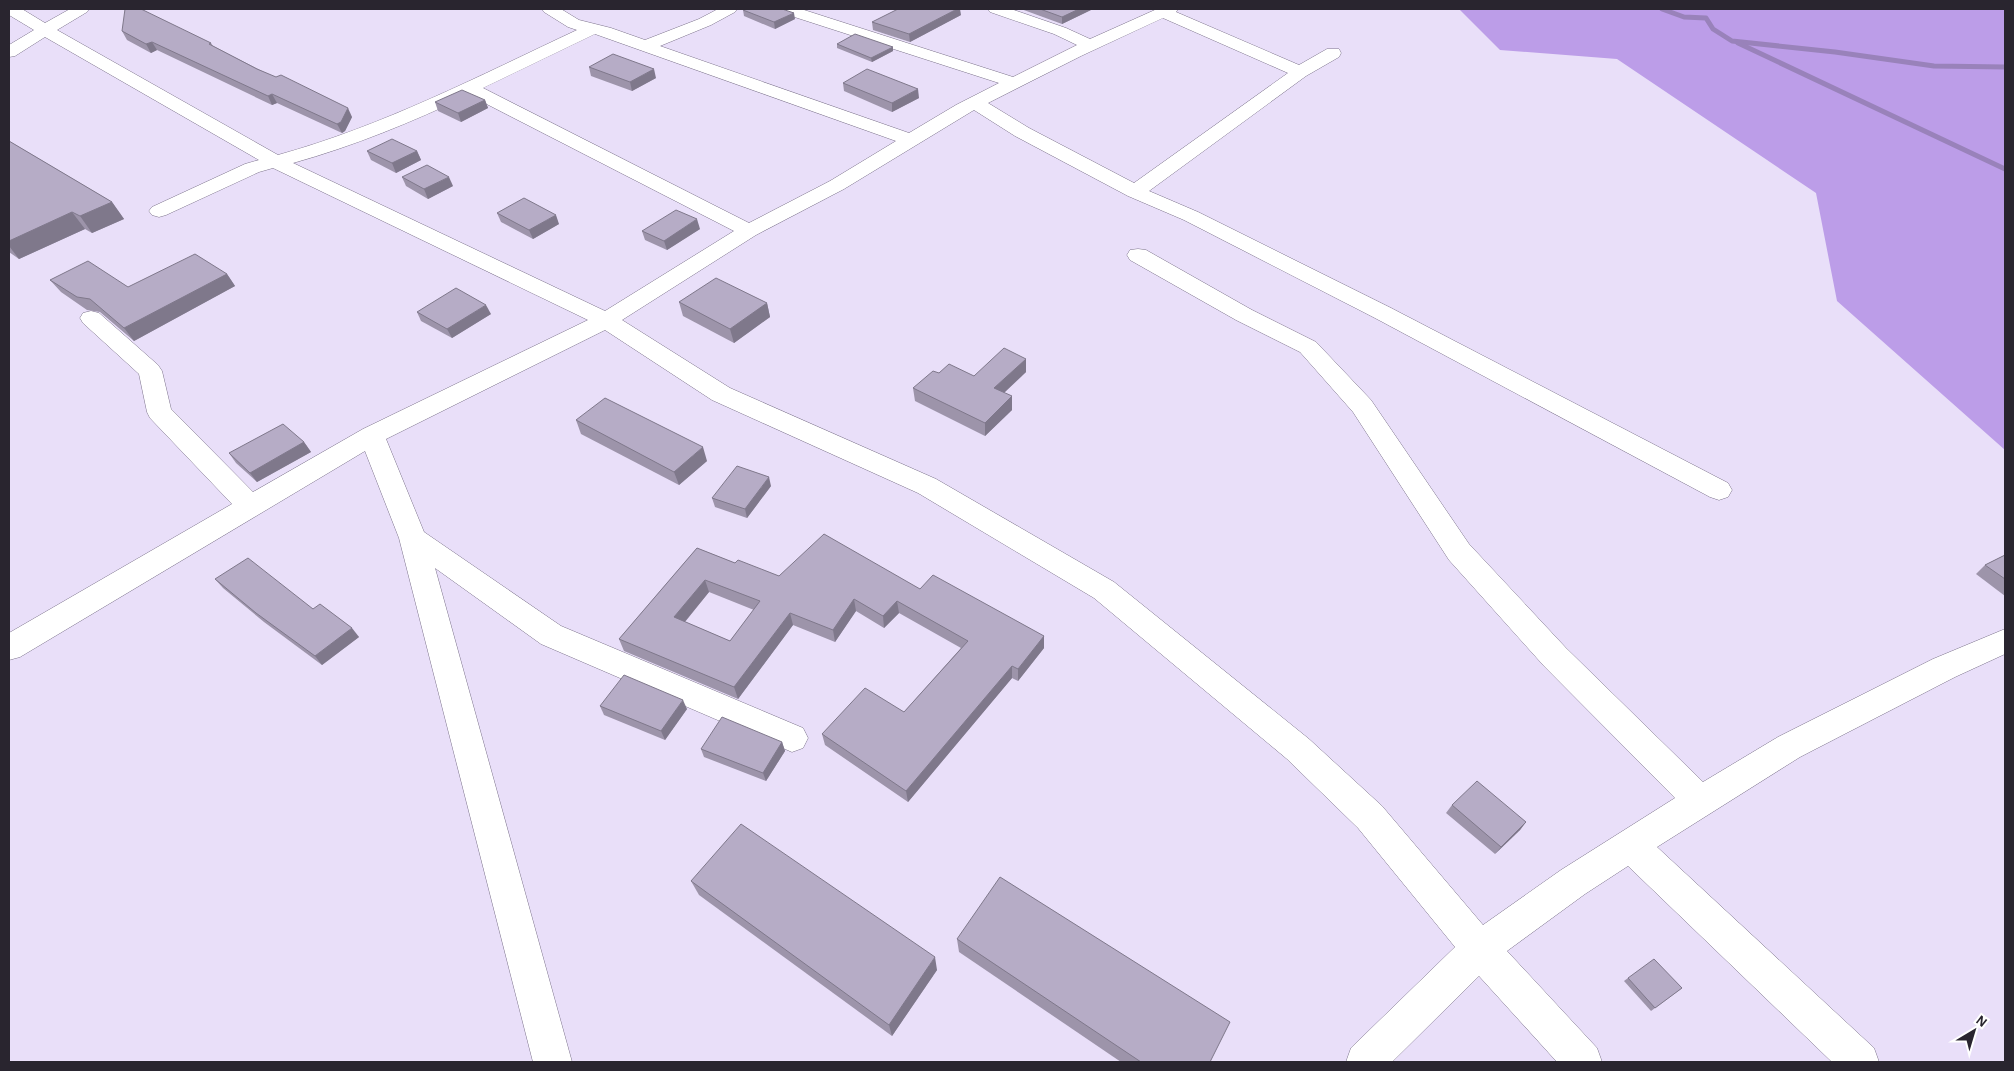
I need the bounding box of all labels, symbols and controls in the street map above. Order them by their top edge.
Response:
north arrow [1949,1006,1999,1056]
text: N [1973,1013,1990,1030]

